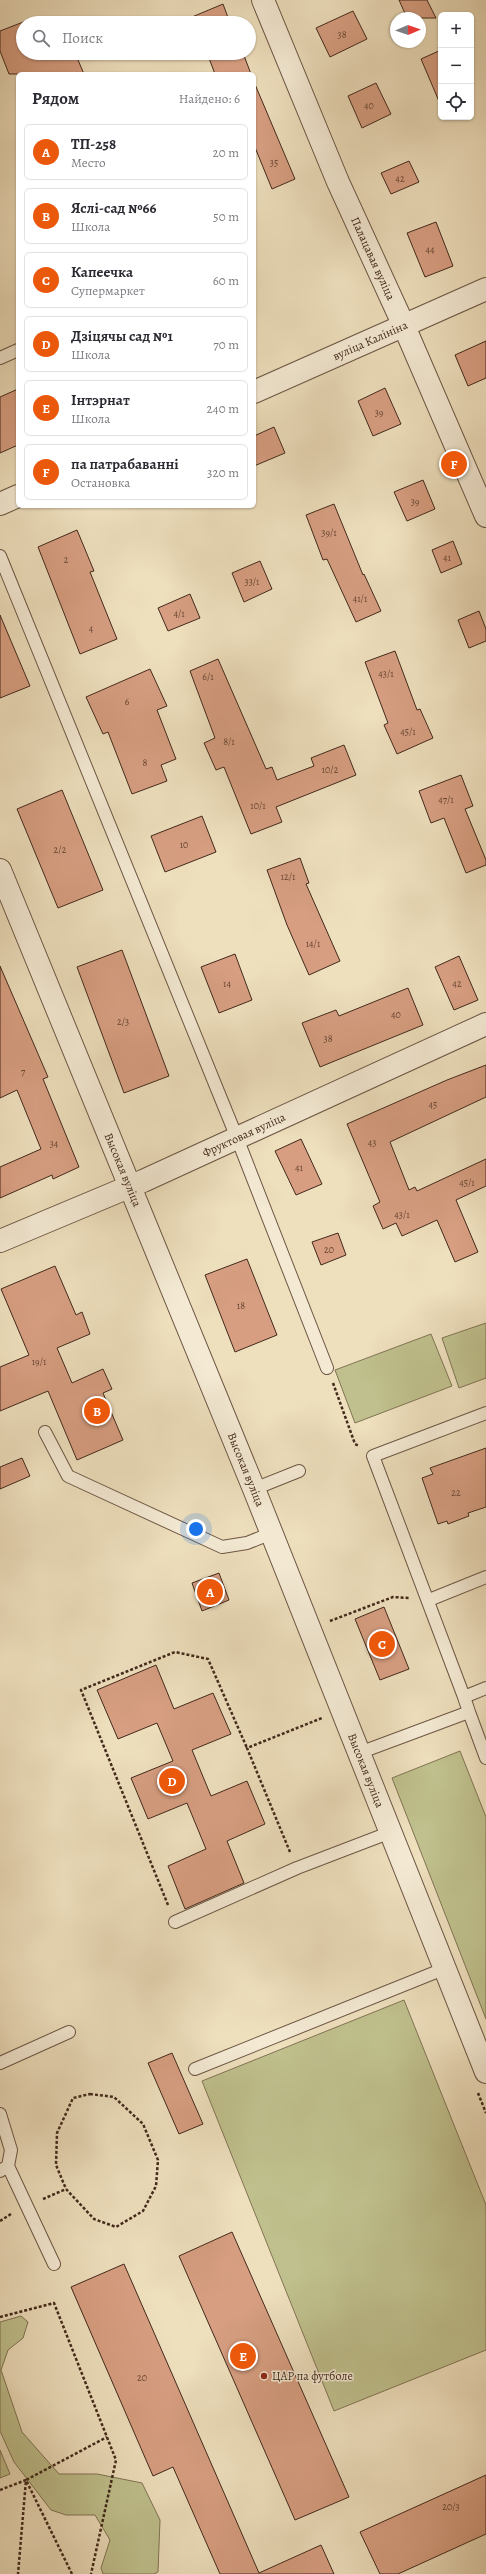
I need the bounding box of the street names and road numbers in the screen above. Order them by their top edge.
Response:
street label: Палацавая вуліца [347,214,399,303]
street label: вуліца Калініна [330,317,411,364]
street label: Фруктовая вуліца [200,1109,288,1161]
street label: Высокая вуліца [101,1130,145,1210]
street label: Высокая вуліца [224,1430,268,1509]
street label: Высокая вуліца [344,1731,388,1810]

